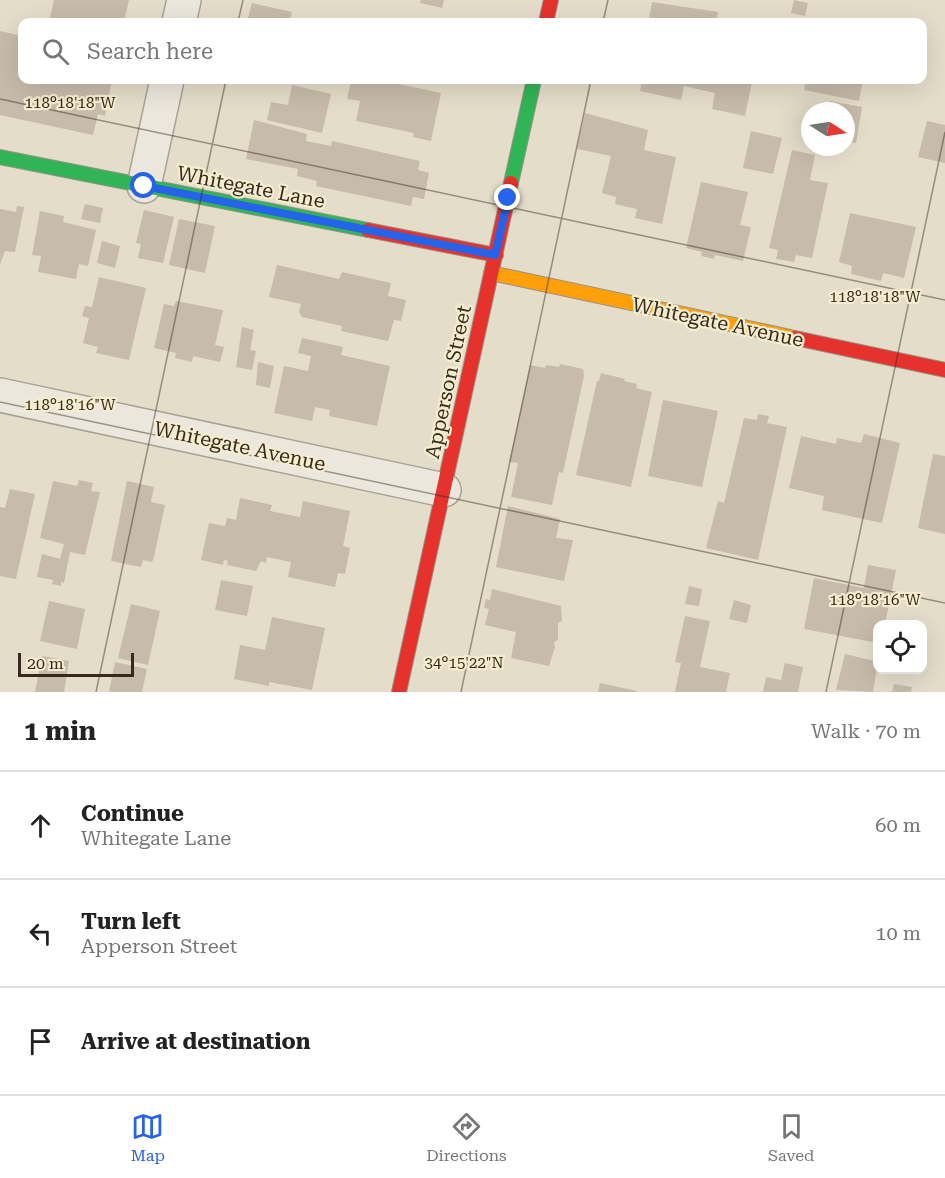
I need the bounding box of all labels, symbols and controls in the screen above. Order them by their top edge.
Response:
search box [18,18,927,84]
icon: search [39,35,72,68]
text: Search here [87,39,213,64]
text: 118°18'18"W [25,94,116,112]
north arrow [801,102,855,156]
street label: Whitegate Lane [175,161,327,213]
route start [130,172,156,198]
route end [494,184,520,210]
text: 118°18'18"W [830,288,921,306]
street label: Whitegate Avenue [630,292,806,352]
street label: Apperson Street [420,303,476,461]
text: 118°18'16"W [25,396,116,414]
street label: Whitegate Avenue [152,416,328,476]
text: 118°18'16"W [830,591,921,609]
map controls [873,620,927,674]
button: locate [873,620,927,674]
scale bar [18,650,134,678]
text: 20 m [27,654,64,673]
text: 34°15'22"N [424,654,504,672]
text: 1 min [24,716,96,746]
text: Walk · 70 m [811,719,921,743]
text: Continue [81,801,184,826]
icon: ahead [24,809,57,842]
text: 60 m [875,813,921,837]
text: Whitegate Lane [81,826,231,850]
text: Turn left [81,909,181,934]
icon: left [24,917,57,950]
text: 10 m [875,921,921,945]
text: Apperson Street [81,934,237,958]
icon: arrive [24,1025,57,1058]
text: Arrive at destination [81,1029,310,1054]
tab: Map [131,1110,165,1165]
tab: Directions [426,1110,507,1165]
tab: Saved [768,1110,814,1165]

